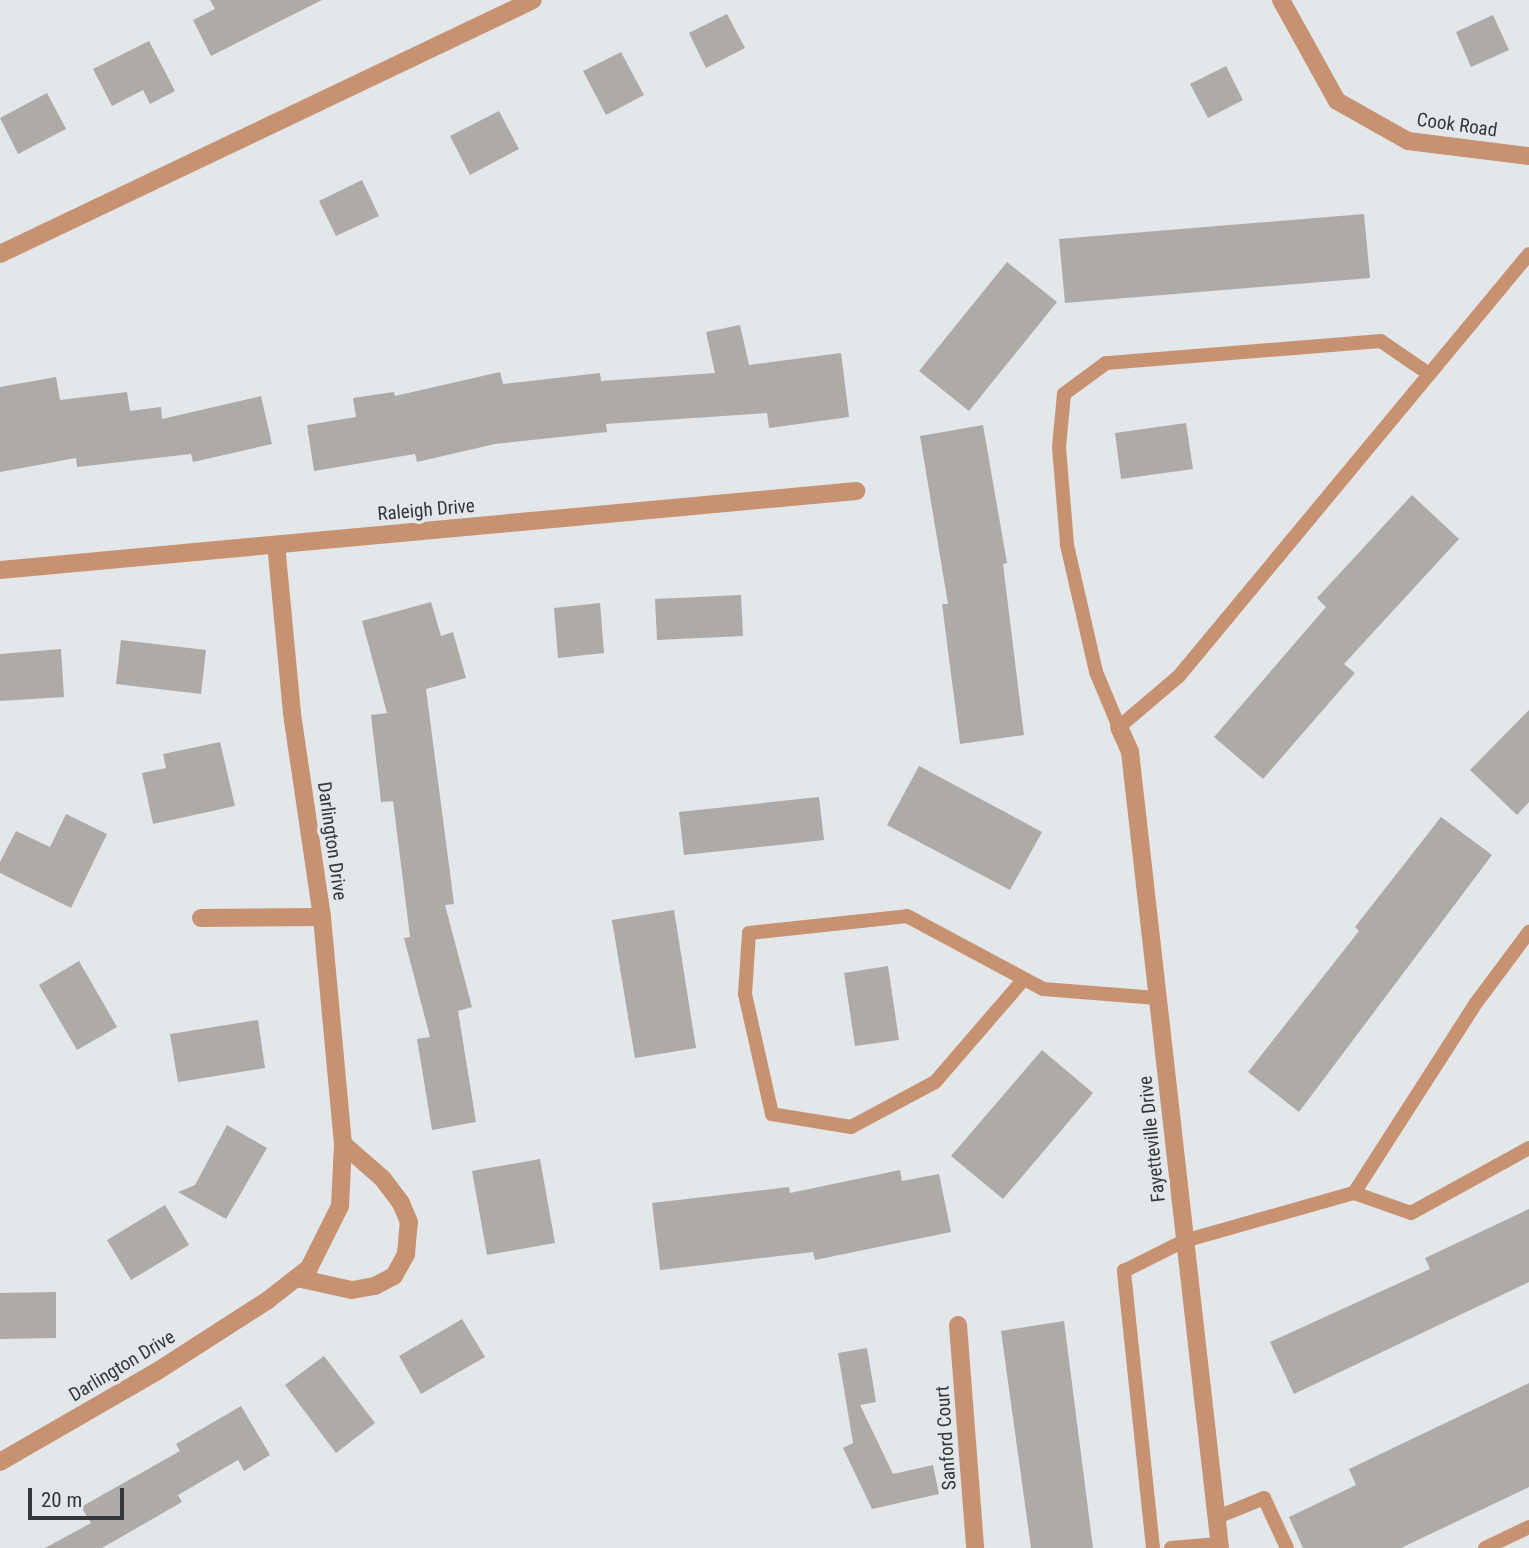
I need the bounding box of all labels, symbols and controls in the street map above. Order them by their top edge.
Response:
street label: Cook Road [1415,108,1499,142]
street label: Raleigh Drive [376,494,476,526]
street label: Darlington Drive [312,780,352,902]
street label: Fayetteville Drive [1134,1075,1170,1203]
street label: Darlington Drive [65,1325,179,1407]
street label: Sanford Court [931,1385,961,1491]
scale bar [32,1474,128,1518]
text: 20 m [41,1488,82,1512]

